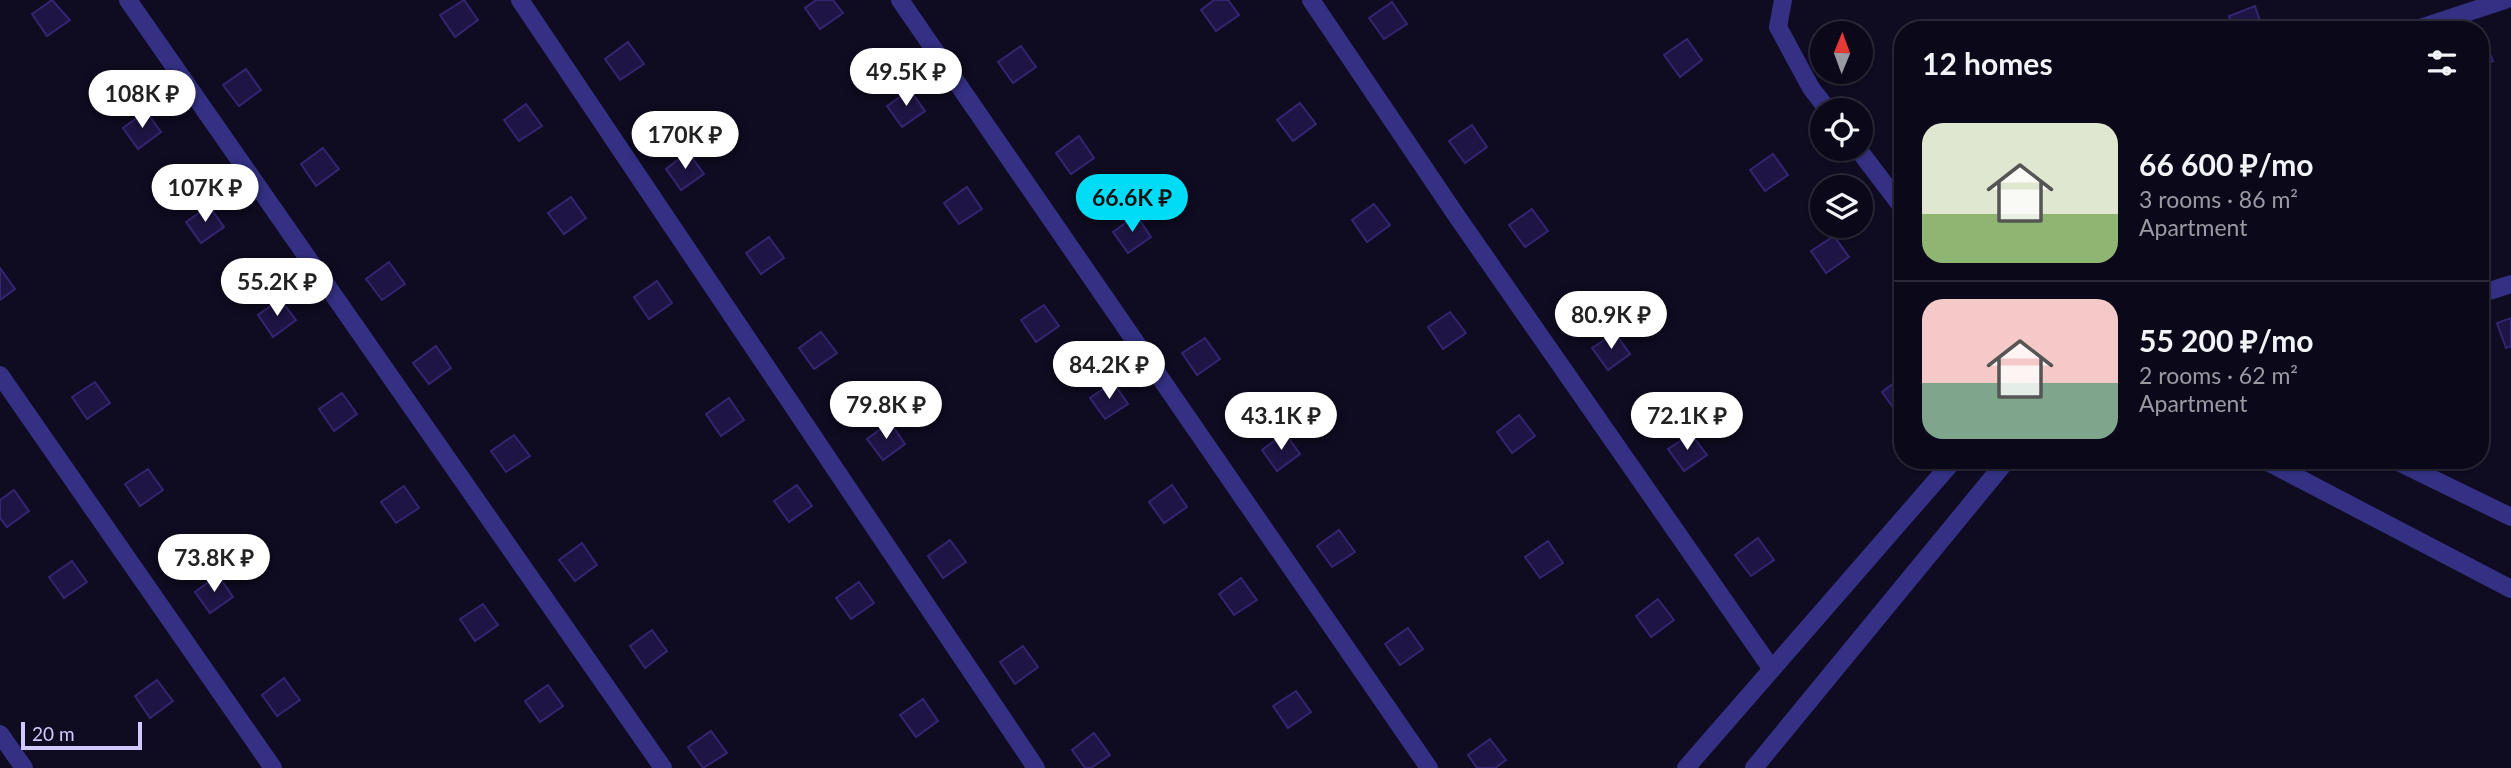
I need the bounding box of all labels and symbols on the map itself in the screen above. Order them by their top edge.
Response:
north arrow [1810,21,1872,84]
pin: 49.5K ₽ [841,48,971,108]
pin: 108K ₽ [85,71,199,130]
pin: 170K ₽ [628,111,742,171]
pin: 107K ₽ [148,164,262,224]
pin: 66.6K ₽ [1067,174,1197,234]
pin: 55.2K ₽ [212,258,342,318]
pin: 80.9K ₽ [1546,292,1676,351]
pin: 84.2K ₽ [1044,342,1174,401]
pin: 79.8K ₽ [821,382,951,441]
pin: 43.1K ₽ [1216,392,1346,452]
pin: 72.1K ₽ [1622,392,1752,452]
pin: 73.8K ₽ [149,534,279,594]
scale bar [21,719,142,751]

